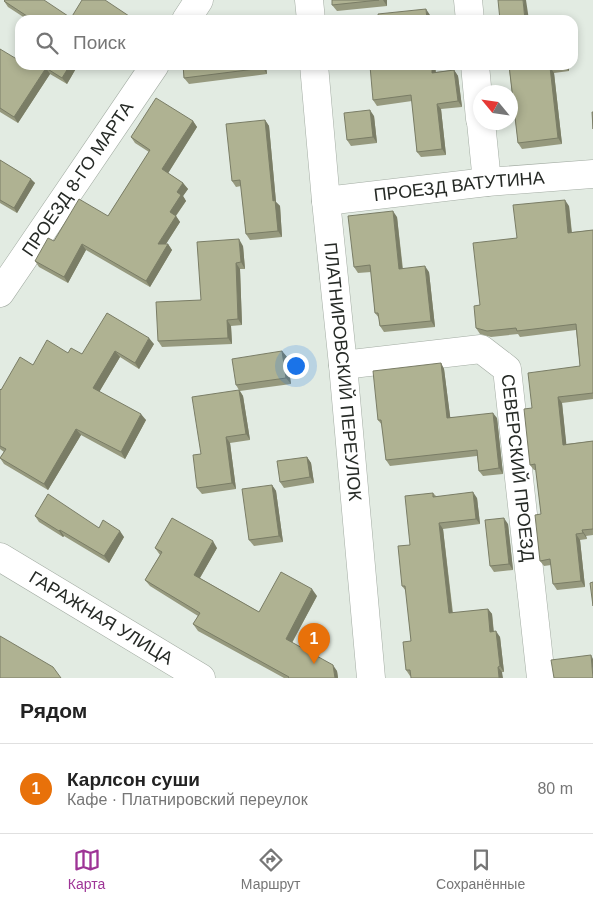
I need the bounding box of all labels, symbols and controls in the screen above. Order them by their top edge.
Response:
search box [15,15,578,70]
icon: search [33,29,61,57]
text: Поиск [73,32,126,53]
north arrow [473,85,518,130]
street label: ПРОЕЗД 8-ГО МАРТА [18,98,137,260]
street label: ПРОЕЗД ВАТУТИНА [373,168,545,205]
street label: ПЛАТНИРОВСКИЙ ПЕРЕУЛОК [320,241,365,502]
your location [283,353,309,379]
street label: СЕВЕРСКИЙ ПРОЕЗД [498,373,538,562]
street label: ГАРАЖНАЯ УЛИЦА [26,567,176,669]
pin: 1 [298,623,330,664]
text: Рядом [20,699,87,722]
text: Карлсон суши [67,769,200,790]
text: 1 [32,780,40,797]
text: 80 m [537,780,573,797]
text: Кафе · Платнировский переулок [67,791,308,808]
tab: Карта [68,846,105,892]
tab: Маршрут [241,846,300,892]
tab: Сохранённые [436,846,525,892]

